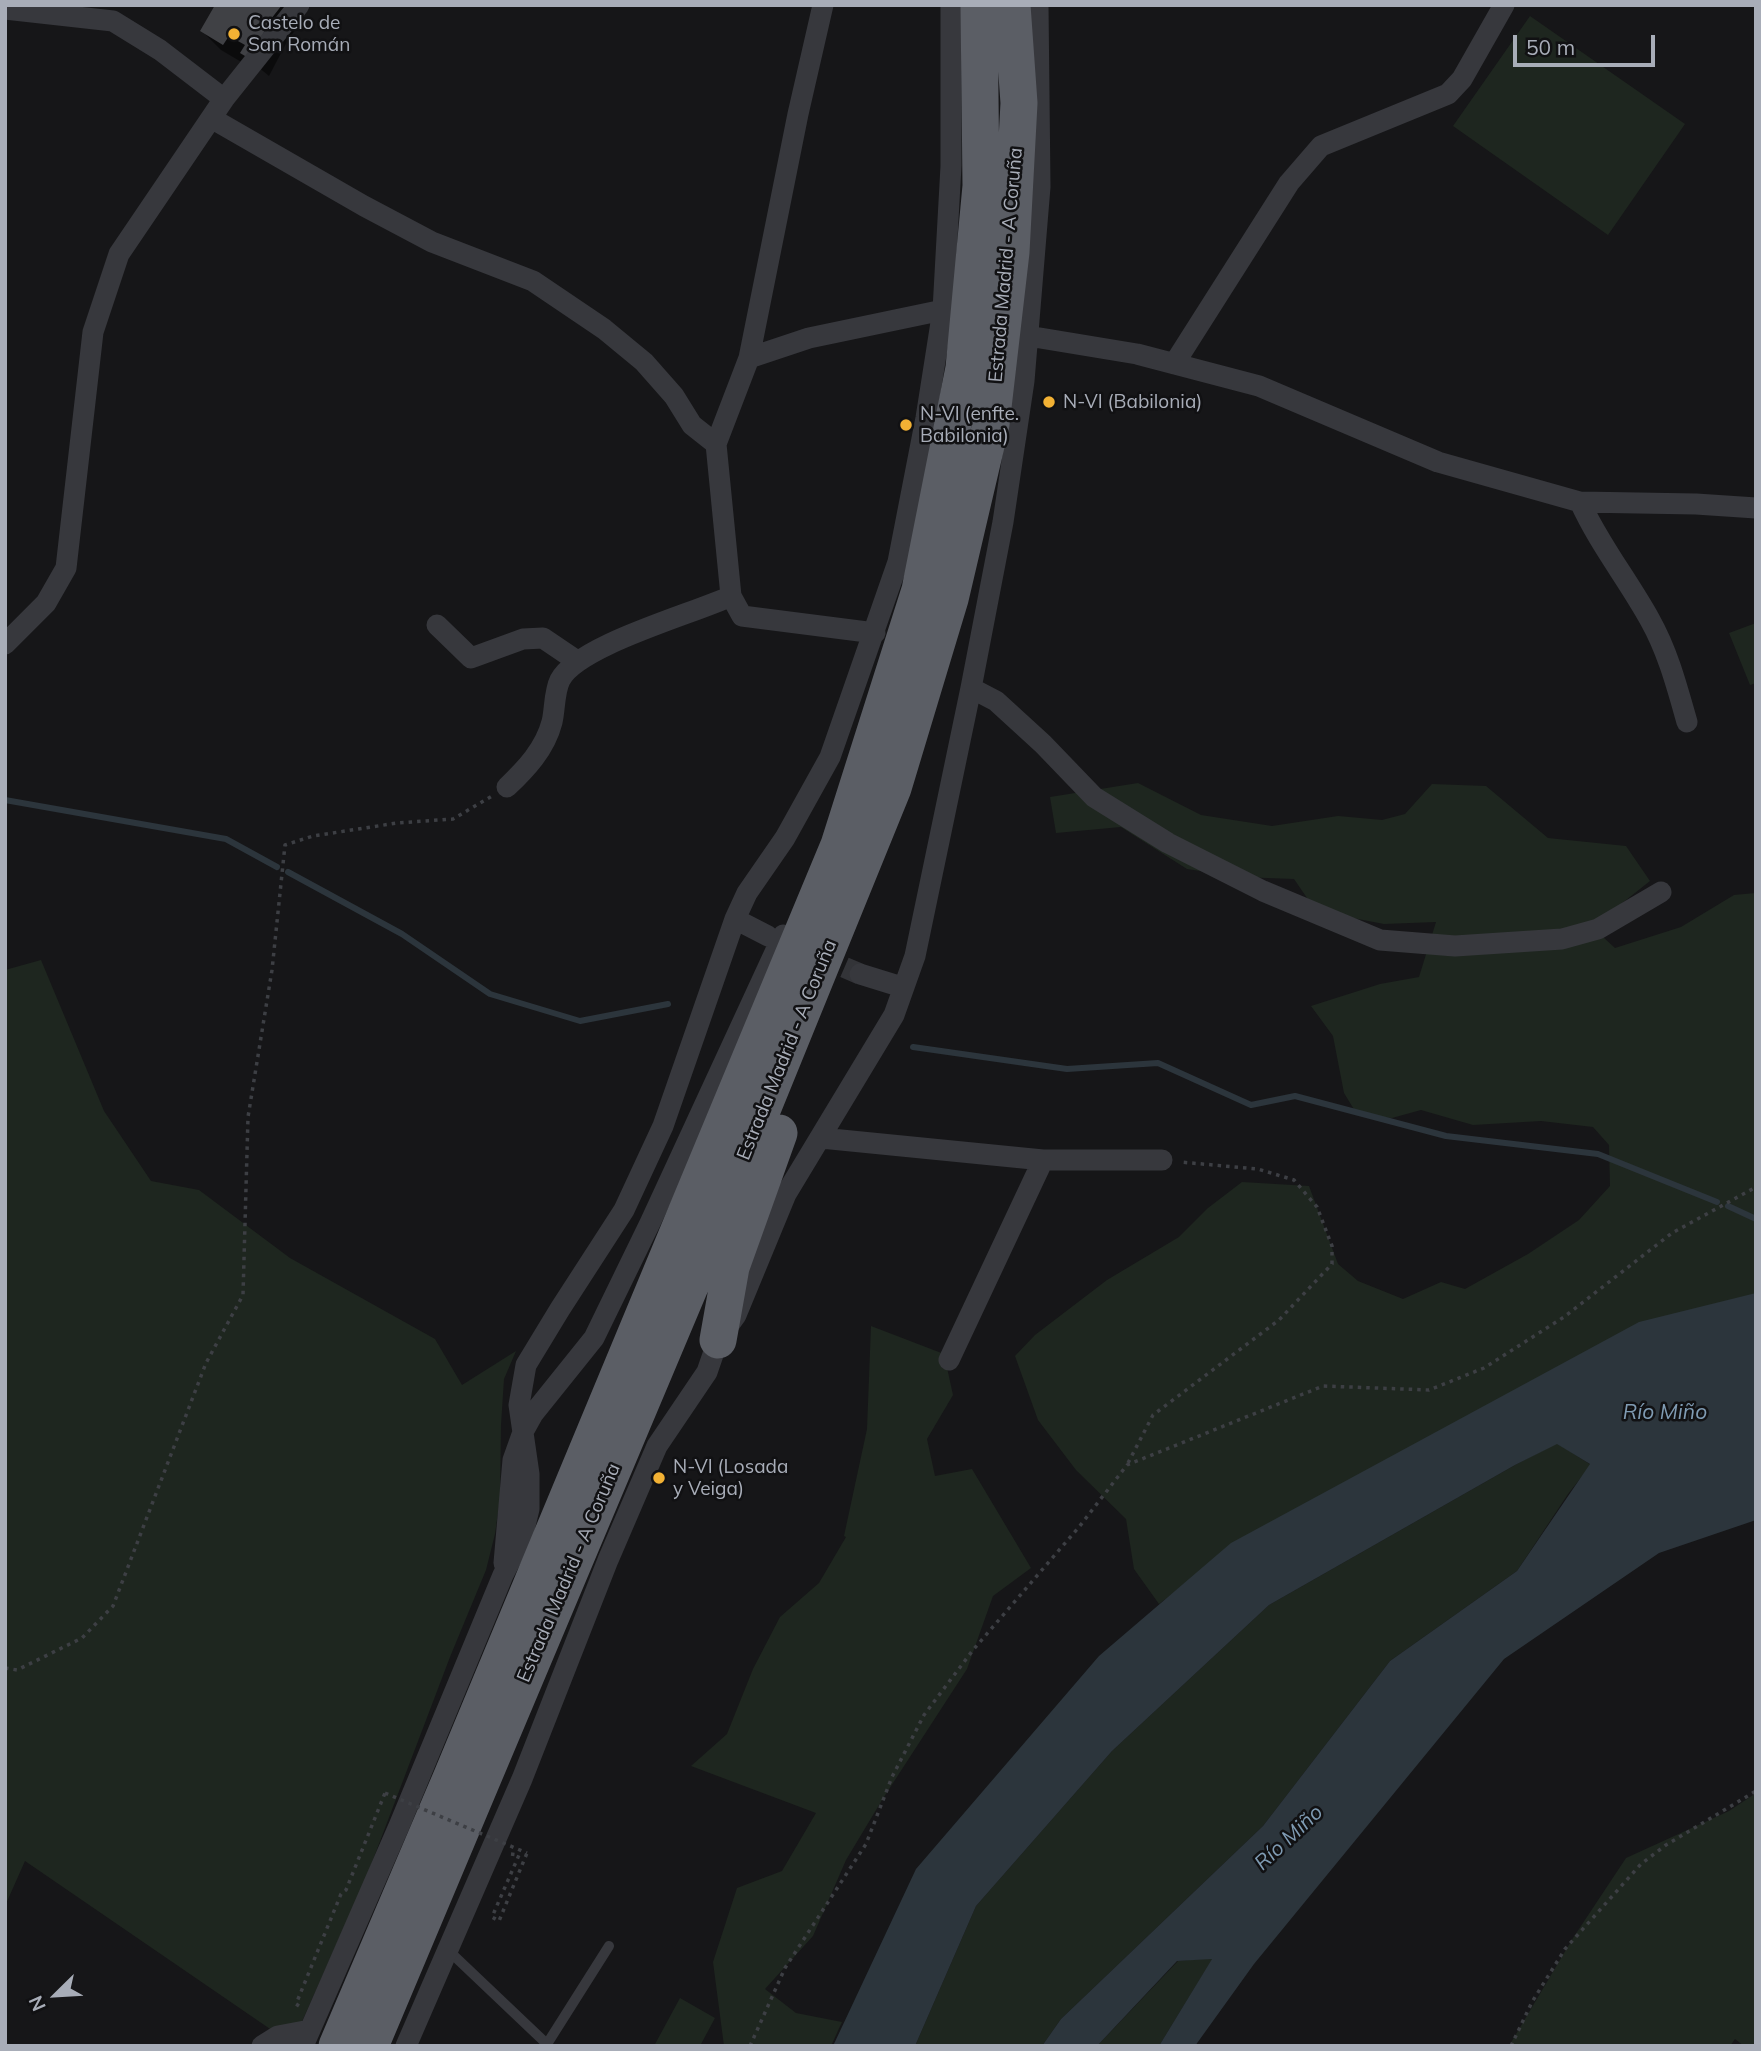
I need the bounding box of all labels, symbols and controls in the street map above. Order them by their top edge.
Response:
place label: Castelo de San Román [248,12,350,56]
scale bar [1516,21,1658,65]
marker: Castelo de San Román [226,26,242,42]
text: 50 m [1526,34,1575,60]
street label: Estrada Madrid - A Coruña [984,147,1028,383]
place label: N-VI (Babilonia) [1063,391,1202,413]
marker: N-VI (Babilonia) [1041,394,1057,410]
place label: N-VI (enfte. Babilonia) [920,403,1019,447]
marker: N-VI (enfte. Babilonia) [898,417,914,433]
street label: Estrada Madrid - A Coruña [732,937,842,1163]
water label: Río Miño [1623,1400,1707,1426]
place label: N-VI (Losada y Veiga) [673,1456,788,1500]
street label: Estrada Madrid - A Coruña [513,1460,625,1686]
marker: N-VI (Losada y Veiga) [651,1470,667,1486]
water label: Río Miño [1250,1800,1328,1876]
north arrow [21,1960,91,2030]
text: N [23,1992,51,2015]

